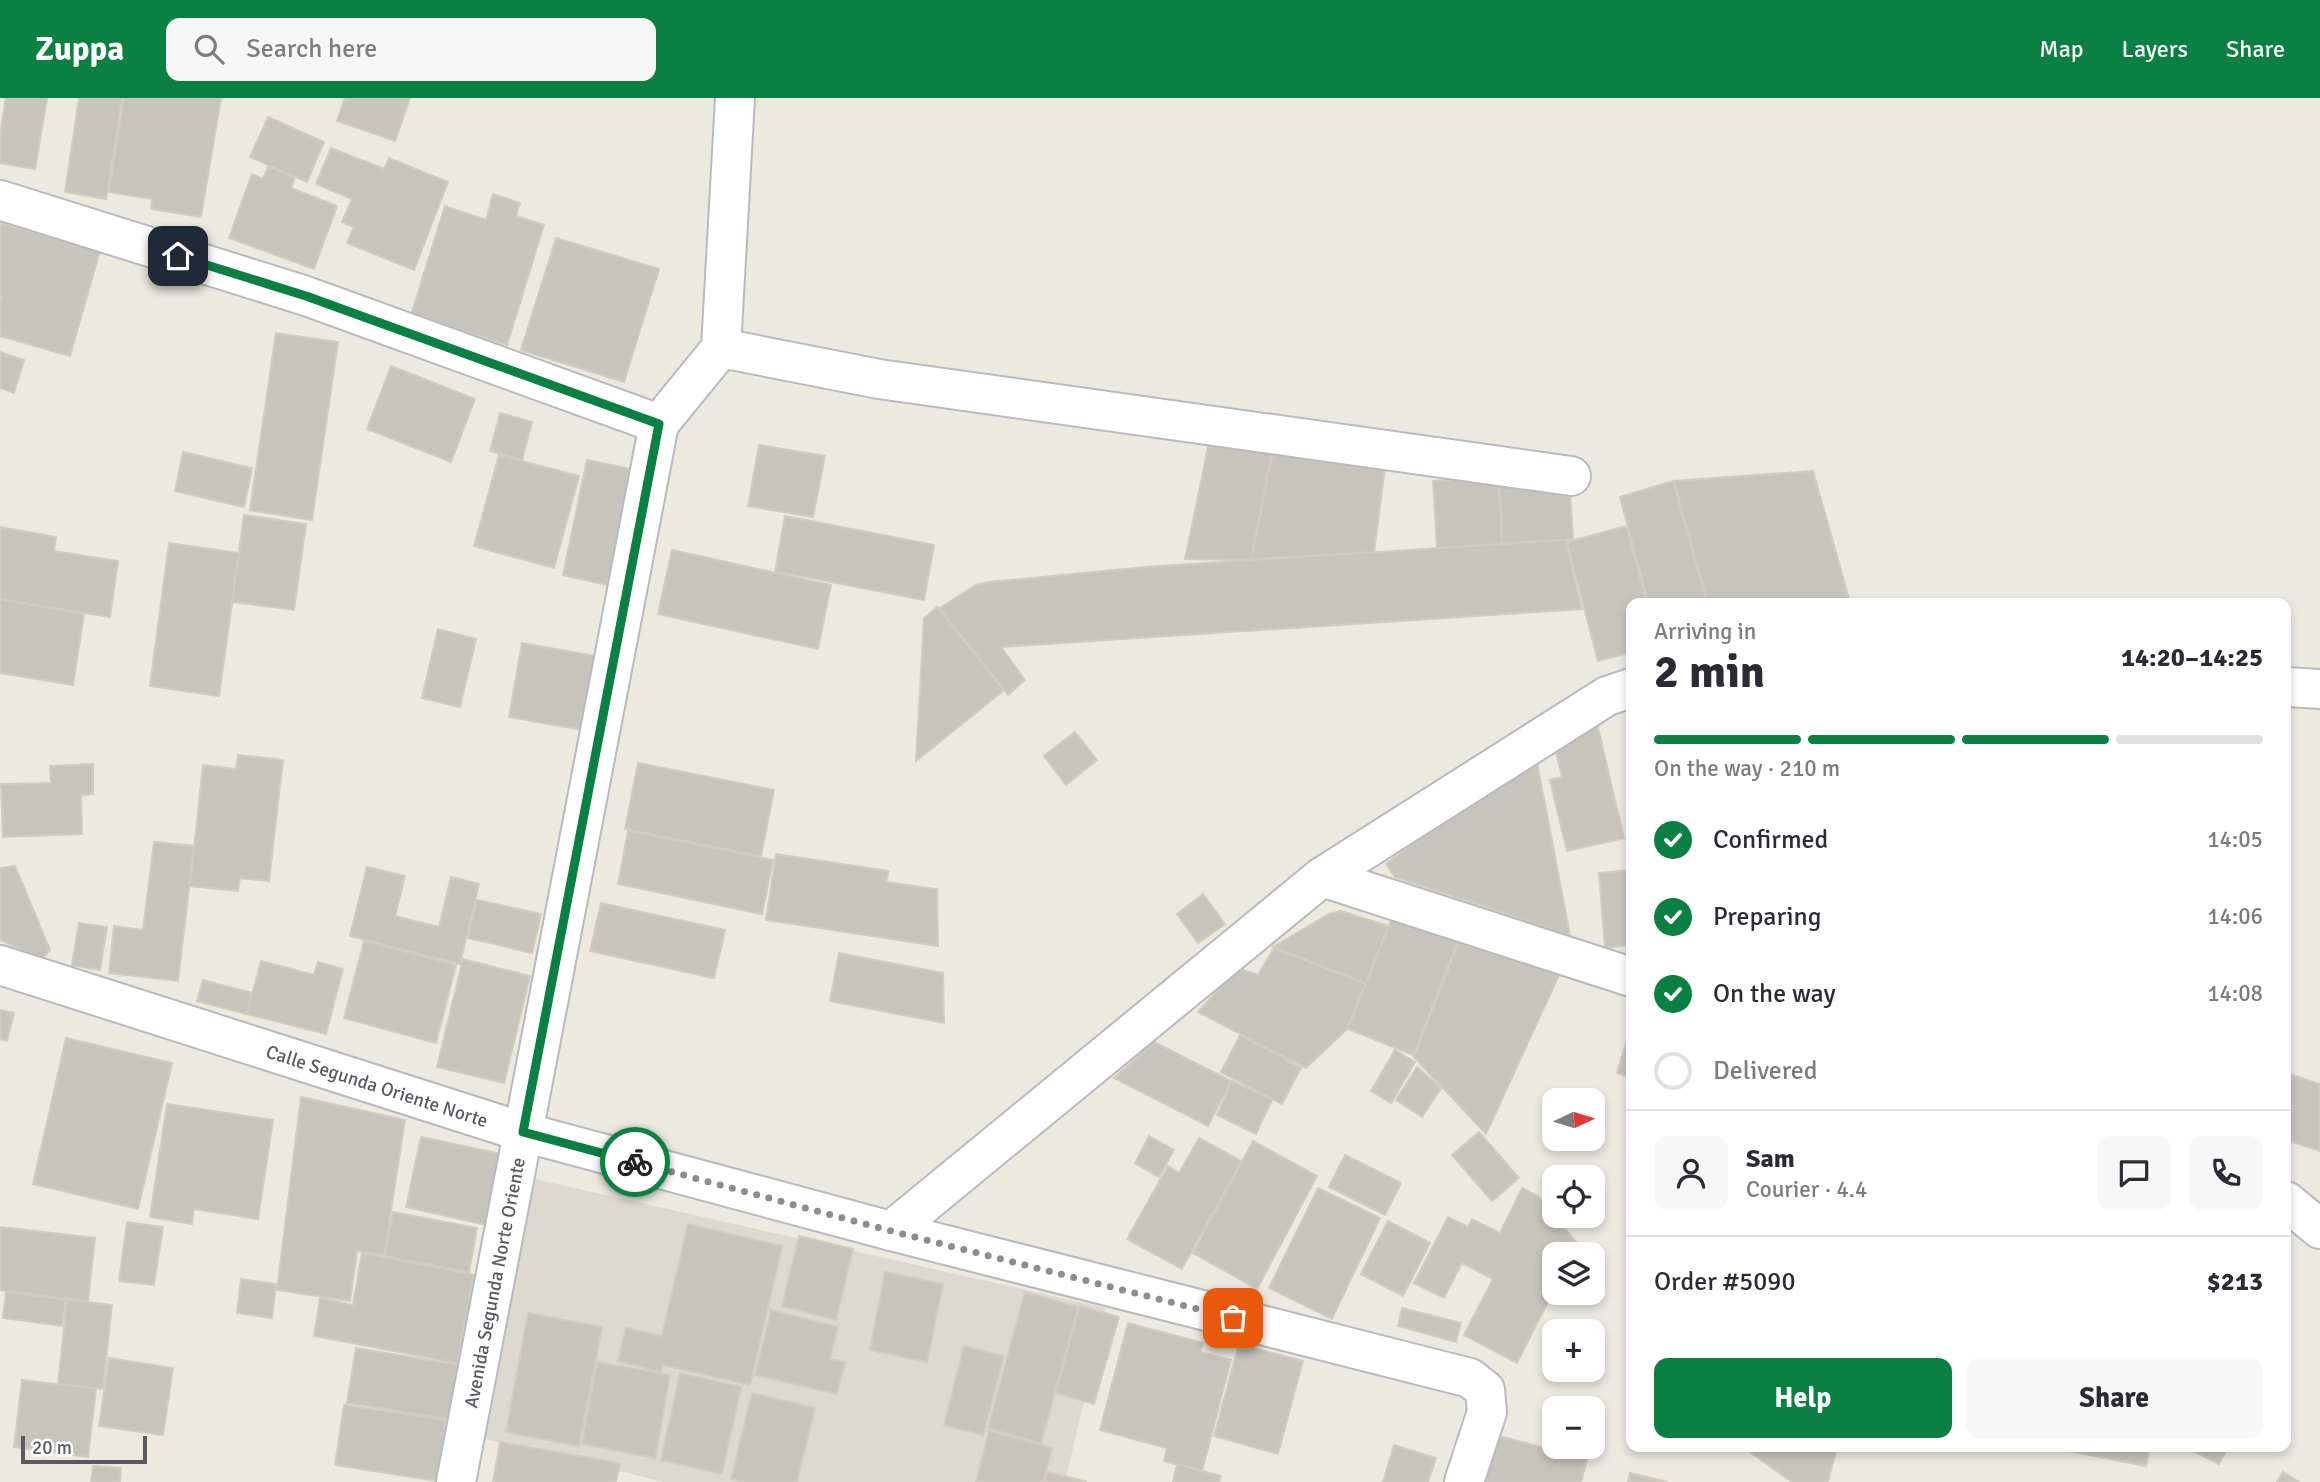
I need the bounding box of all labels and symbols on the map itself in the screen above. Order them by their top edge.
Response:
pin [148,226,208,286]
street label: Calle Segunda Oriente Norte [263,1040,491,1133]
north arrow [1542,1088,1605,1152]
courier [600,1127,670,1197]
street label: Avenida Segunda Norte Oriente [459,1155,531,1410]
pin [1203,1288,1263,1348]
scale bar [21,1433,147,1465]

